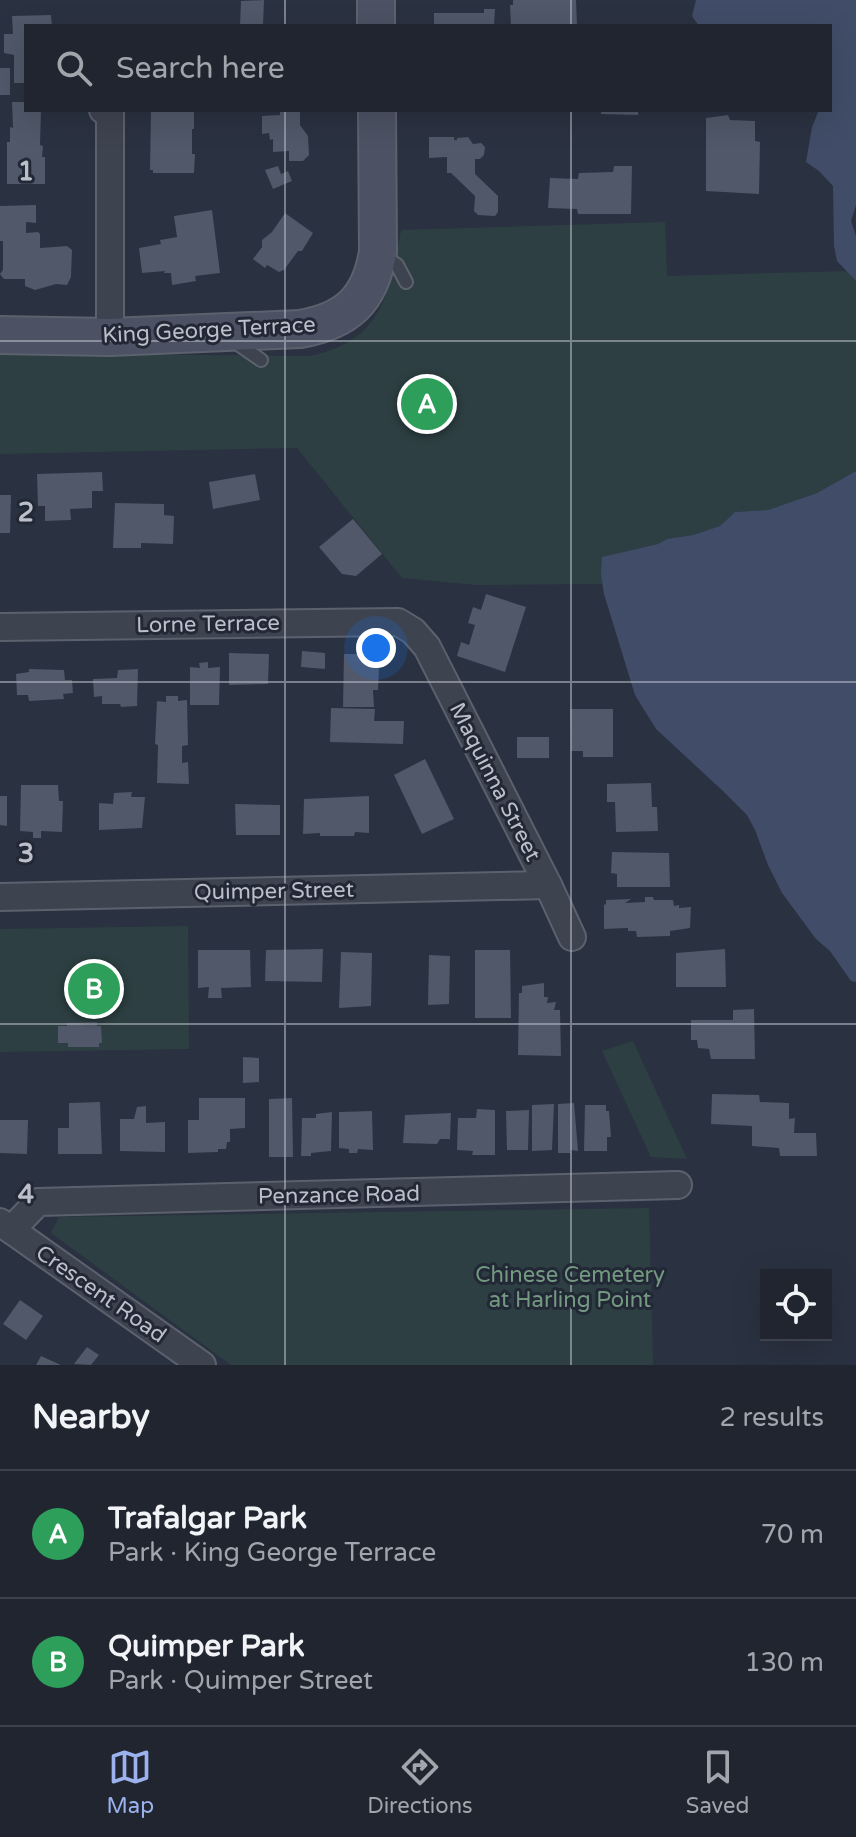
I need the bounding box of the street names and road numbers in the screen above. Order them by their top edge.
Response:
street label: King George Terrace [102,311,316,349]
street label: Lorne Terrace [136,610,280,638]
street label: Maquinna Street [444,699,546,865]
street label: Quimper Street [194,877,354,905]
street label: Penzance Road [258,1181,420,1209]
street label: Crescent Road [31,1240,171,1348]

